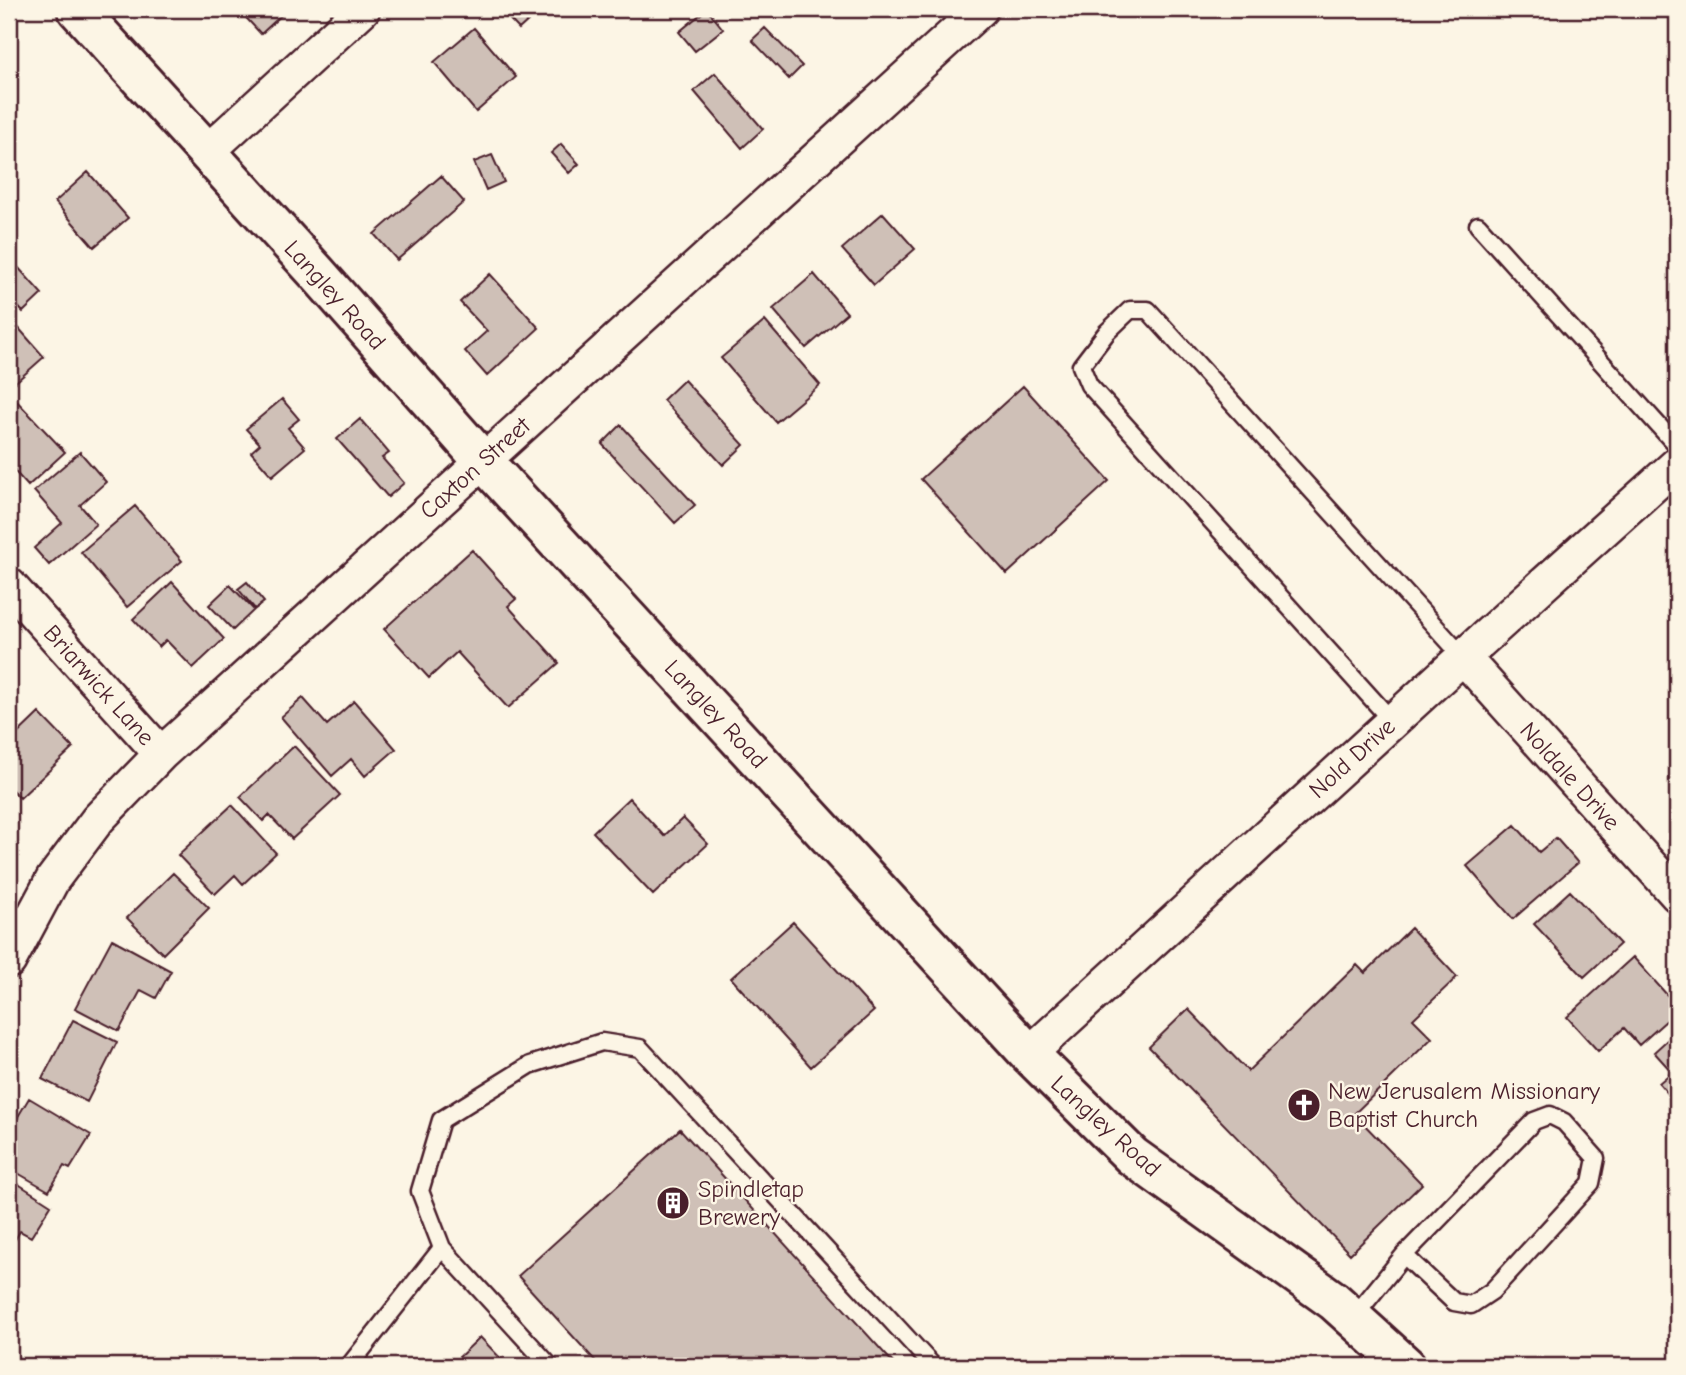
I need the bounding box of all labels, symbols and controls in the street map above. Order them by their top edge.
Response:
street label: Langley Road [278,234,392,356]
street label: Caxton Street [414,410,537,525]
street label: Briarwick Lane [38,619,160,751]
street label: Langley Road [659,654,773,774]
street label: Nold Drive [1303,712,1401,804]
street label: Noldale Drive [1514,716,1626,836]
street label: Langley Road [1045,1069,1167,1183]
place label: New Jerusalem Missionary Baptist Church [1328,1077,1600,1133]
church icon: New Jerusalem Missionary Baptist Church [1285,1086,1323,1124]
place label: Spindletap Brewery [698,1175,804,1231]
building icon: Spindletap Brewery [654,1184,692,1222]

